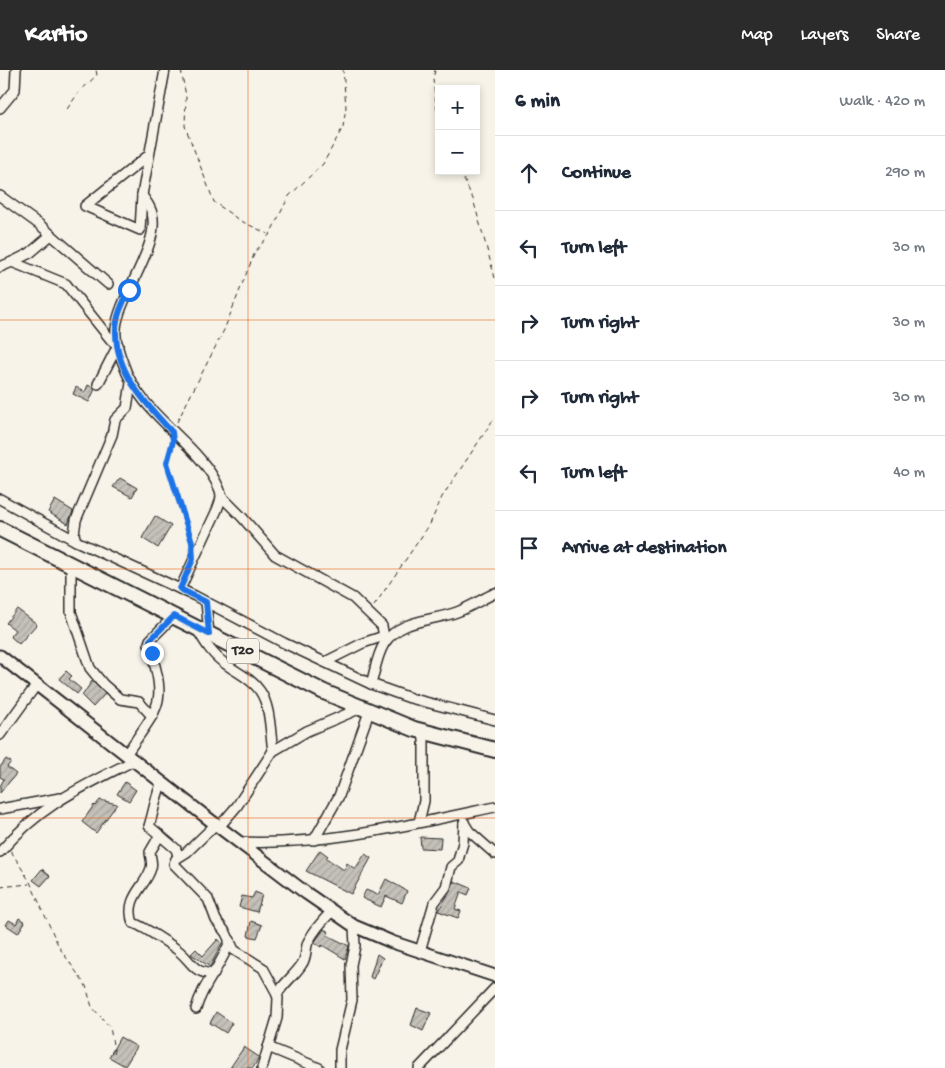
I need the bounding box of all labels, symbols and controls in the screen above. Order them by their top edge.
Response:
text: Kartio [25,21,88,50]
text: Map [741,25,773,46]
text: Layers [801,25,848,46]
text: Share [876,25,920,46]
map controls [435,85,480,175]
button: + [435,85,480,130]
text: 6 min [515,90,560,115]
text: Walk · 420 m [840,93,925,112]
button: − [435,130,480,175]
icon: ahead [515,159,543,187]
text: Continue [562,162,631,185]
text: 290 m [885,164,925,183]
icon: left [515,234,543,262]
text: Turn left [562,237,626,260]
text: 30 m [892,239,925,258]
route start [118,279,141,302]
icon: right [515,309,543,337]
text: Turn right [562,312,638,335]
text: 30 m [892,314,925,333]
icon: right [515,384,543,412]
text: Turn right [562,387,638,410]
text: 30 m [892,389,925,408]
icon: left [515,459,543,487]
text: Turn left [562,462,626,485]
text: 40 m [893,464,925,483]
icon: arrive [515,534,543,562]
text: Arrive at destination [562,537,726,560]
road number: T20 [227,638,259,664]
route end [141,642,164,665]

